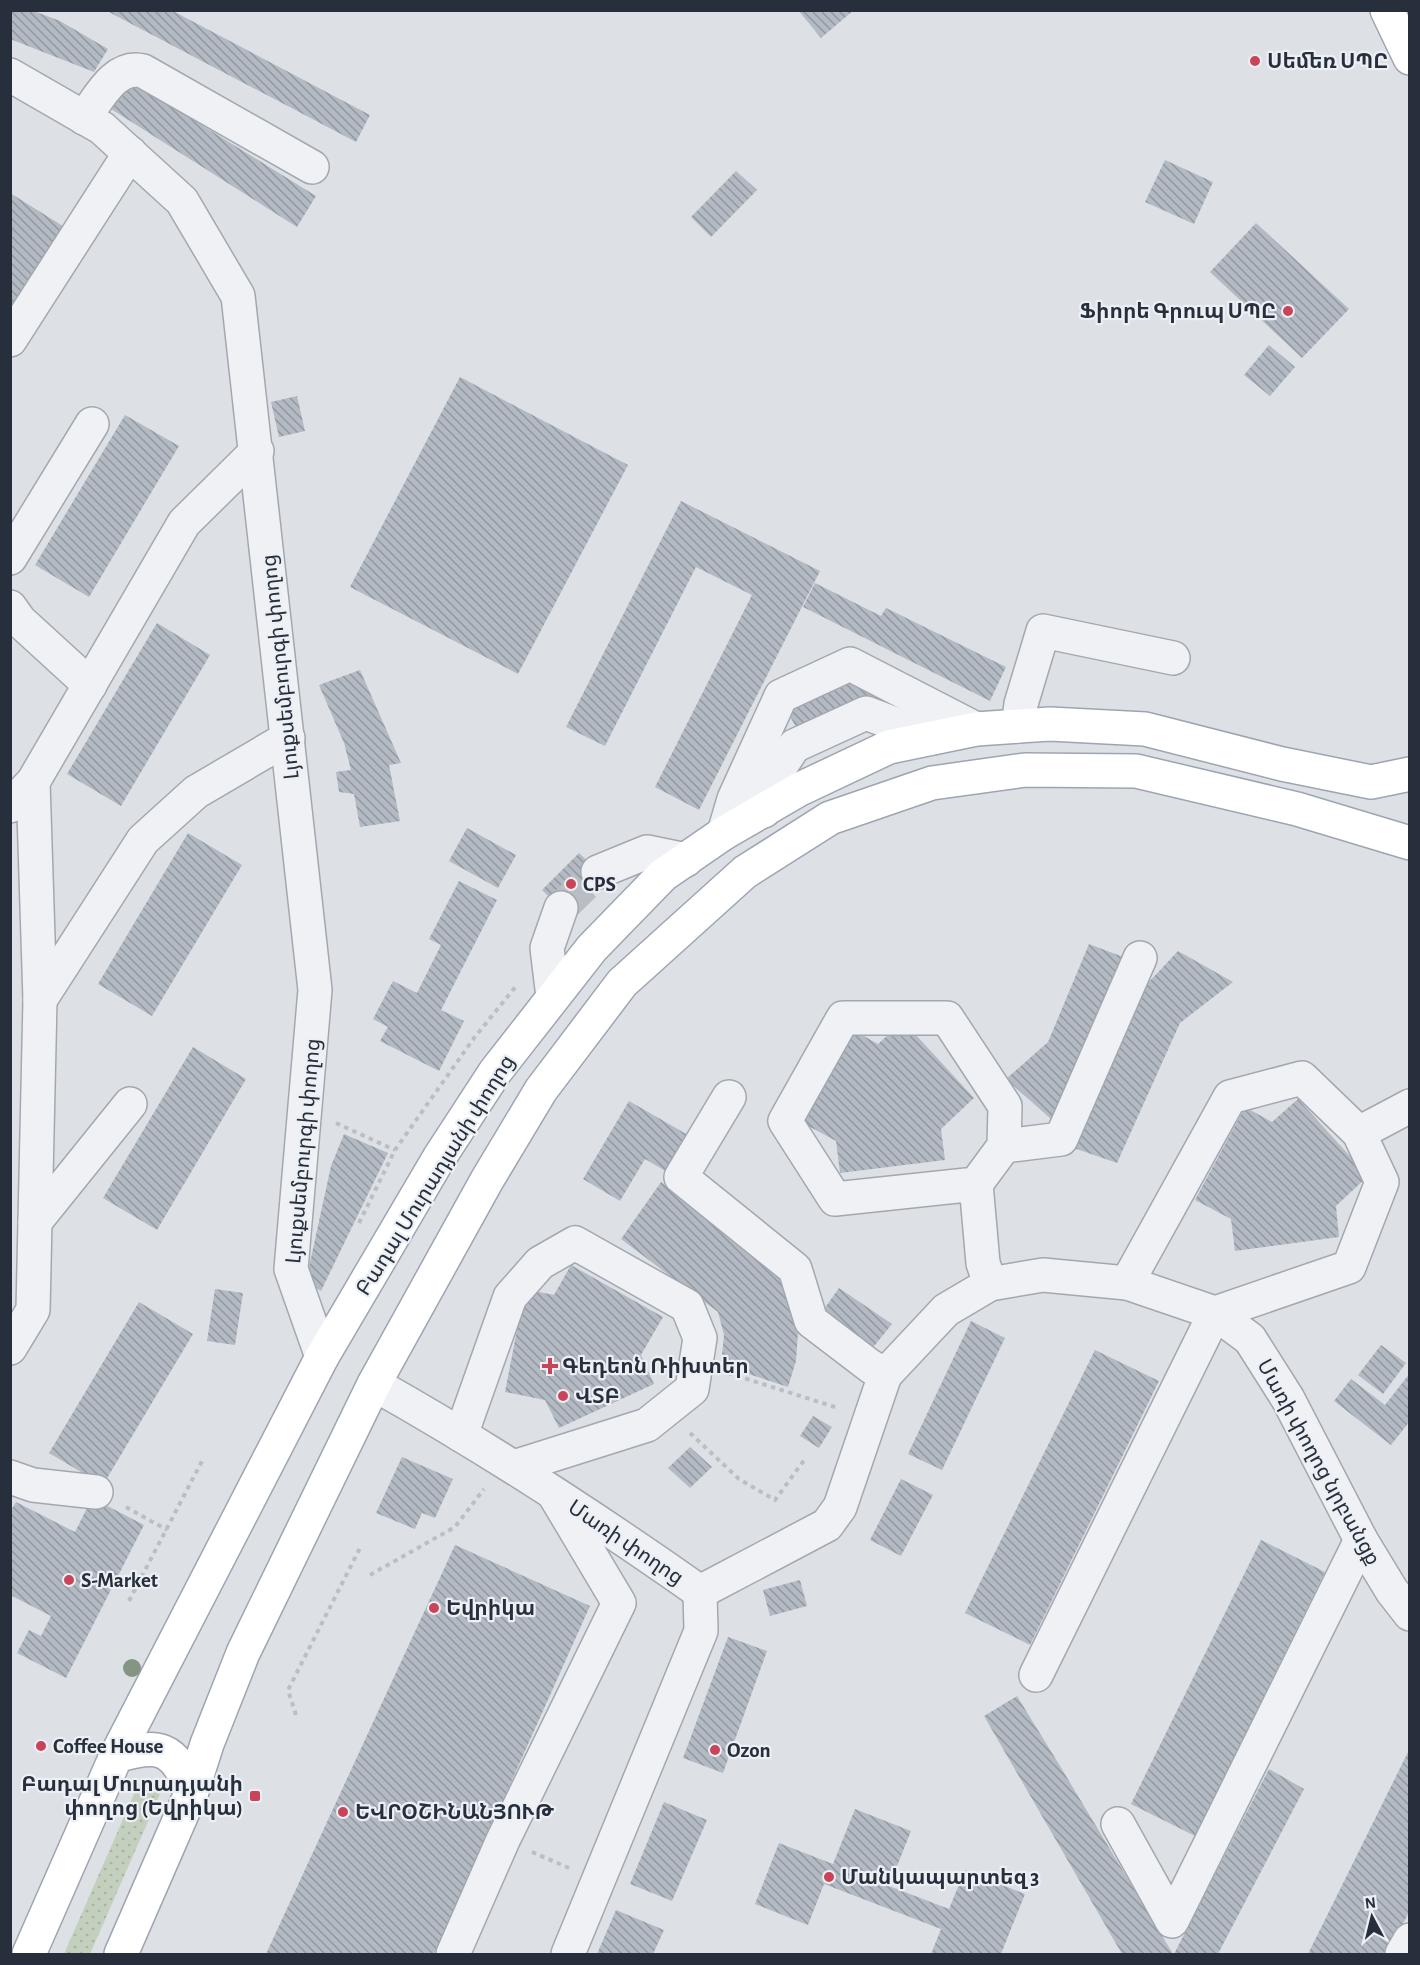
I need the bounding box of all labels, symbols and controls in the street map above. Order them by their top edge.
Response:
place label: Սեմեռ ՍՊԸ [1267,51,1388,72]
marker: Սեմեռ ՍՊԸ [1248,54,1262,68]
place label: Ֆիորե Գրուպ ՍՊԸ [1080,301,1276,323]
marker: Ֆիորե Գրուպ ՍՊԸ [1281,304,1295,318]
street label: Լյուքսեմբուրգի փողոց [258,553,304,781]
place label: CPS [583,874,616,895]
marker: CPS [564,877,578,891]
street label: Լյուքսեմբուրգի փողոց [283,1037,325,1265]
street label: Բադալ Մուրադյանի փողոց [353,1051,519,1300]
place label: Գեդեոն Ռիխտեր [562,1356,749,1378]
street label: Մառի փողոց նրբանցք [1252,1356,1384,1569]
marker: Գեդեոն Ռիխտեր [543,1359,557,1373]
place label: ՎՏԲ [575,1386,620,1407]
marker: ՎՏԲ [556,1389,570,1403]
street label: Մառի փողոց [564,1496,687,1589]
place label: S-Market [81,1570,158,1591]
marker: S-Market [62,1573,76,1587]
place label: Եվրիկա [446,1598,535,1620]
marker: Եվրիկա [427,1601,441,1615]
place label: Coffee House [53,1736,164,1757]
marker: Coffee House [34,1739,48,1753]
place label: Ozon [727,1740,771,1761]
marker: Ozon [708,1743,722,1757]
place label: Բադալ Մուրադյանի փողոց (Եվրիկա) [21,1774,243,1820]
marker: Բադալ Մուրադյանի փողոց (Եվրիկա) [248,1789,262,1803]
place label: ԵՎՐՕՇԻՆԱՆՅՈՒԹ [355,1802,554,1823]
marker: ԵՎՐՕՇԻՆԱՆՅՈՒԹ [336,1805,350,1819]
place label: Մանկապարտեզ 3 [841,1867,1039,1889]
marker: Մանկապարտեզ 3 [822,1870,836,1884]
north arrow [1342,1887,1402,1947]
text: N [1364,1894,1377,1912]

